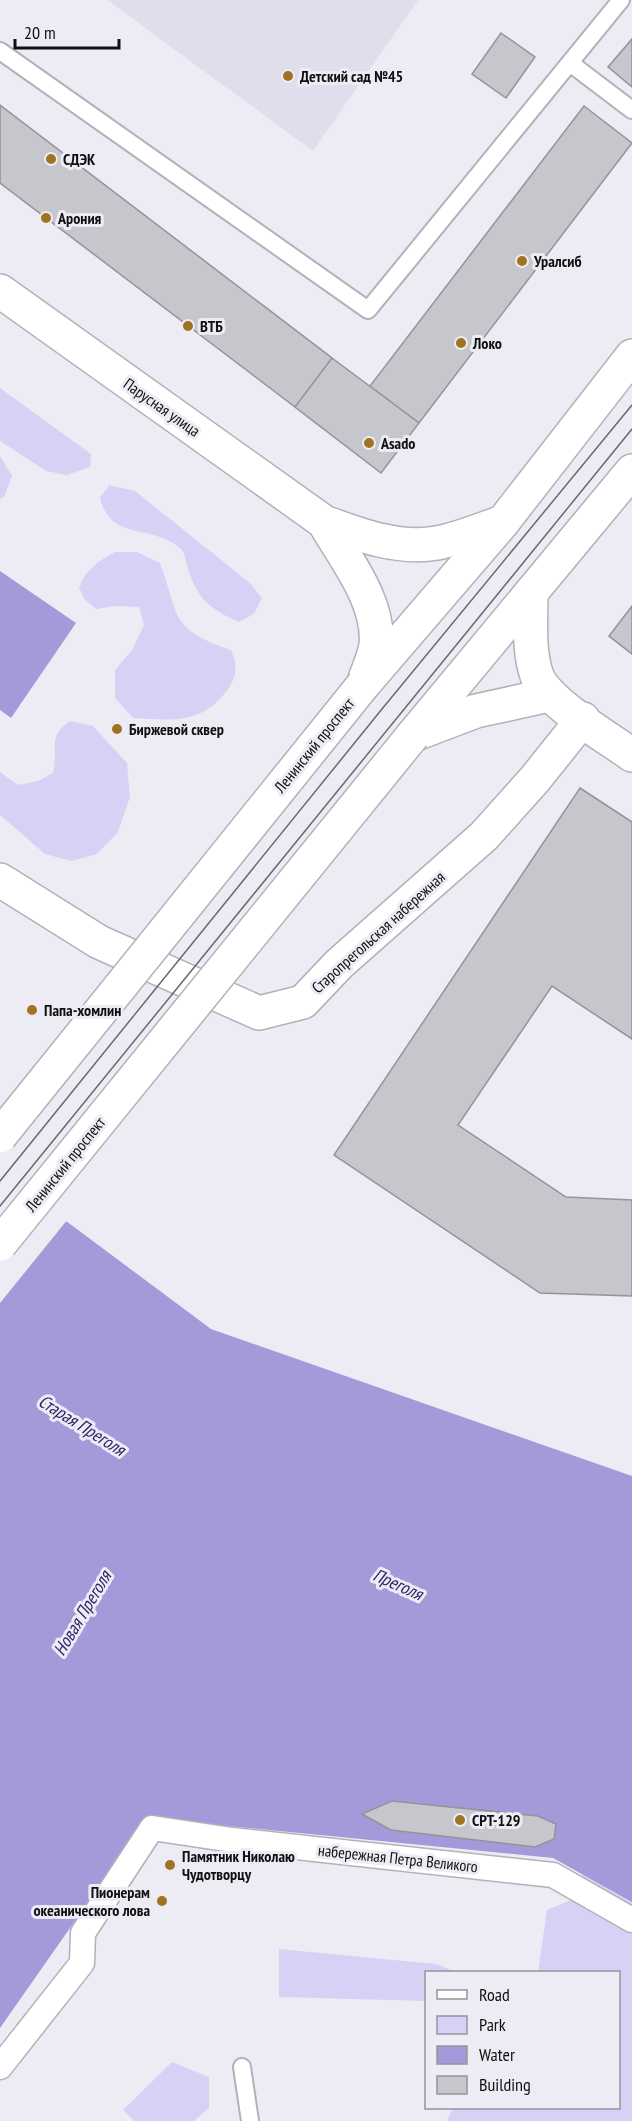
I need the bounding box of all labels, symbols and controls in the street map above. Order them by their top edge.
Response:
scale bar [15,12,118,50]
text: 20 m [24,21,56,44]
place label: Детский сад №45 [300,66,403,86]
marker: Детский сад №45 [281,69,295,83]
place label: СДЭК [63,149,96,169]
marker: СДЭК [44,152,58,166]
place label: Арония [57,208,102,228]
marker: Арония [39,211,53,225]
place label: Уралсиб [533,251,582,271]
marker: Уралсиб [515,254,529,268]
place label: ВТБ [200,316,223,336]
marker: ВТБ [181,319,195,333]
place label: Локо [472,333,502,353]
marker: Локо [454,336,468,350]
street label: Парусная улица [120,373,204,441]
place label: Asado [380,433,415,453]
marker: Asado [362,436,376,450]
street label: Ленинский проспект [269,693,359,797]
place label: Биржевой сквер [129,719,224,739]
marker: Биржевой сквер [110,722,124,736]
street label: Старопрегольская набережная [307,867,449,997]
place label: Папа-хомлин [44,1000,121,1020]
marker: Папа-хомлин [25,1003,39,1017]
street label: Ленинский проспект [20,1112,110,1216]
water label: Старая Преголя [34,1389,131,1462]
water label: Преголя [370,1563,428,1606]
water label: Новая Преголя [48,1565,117,1659]
place label: СРТ-129 [472,1810,520,1830]
marker: СРТ-129 [453,1813,467,1827]
street label: набережная Петра Великого [317,1840,479,1876]
place label: Памятник Николаю Чудотворцу [182,1846,295,1884]
marker: Памятник Николаю Чудотворцу [163,1858,177,1872]
place label: Пионерам океанического лова [34,1882,150,1920]
marker: Пионерам океанического лова [155,1894,169,1908]
legend [425,1971,620,2109]
text: Road [479,1983,510,2006]
text: Park [479,2013,506,2036]
text: Water [479,2043,515,2066]
text: Building [479,2073,531,2096]

